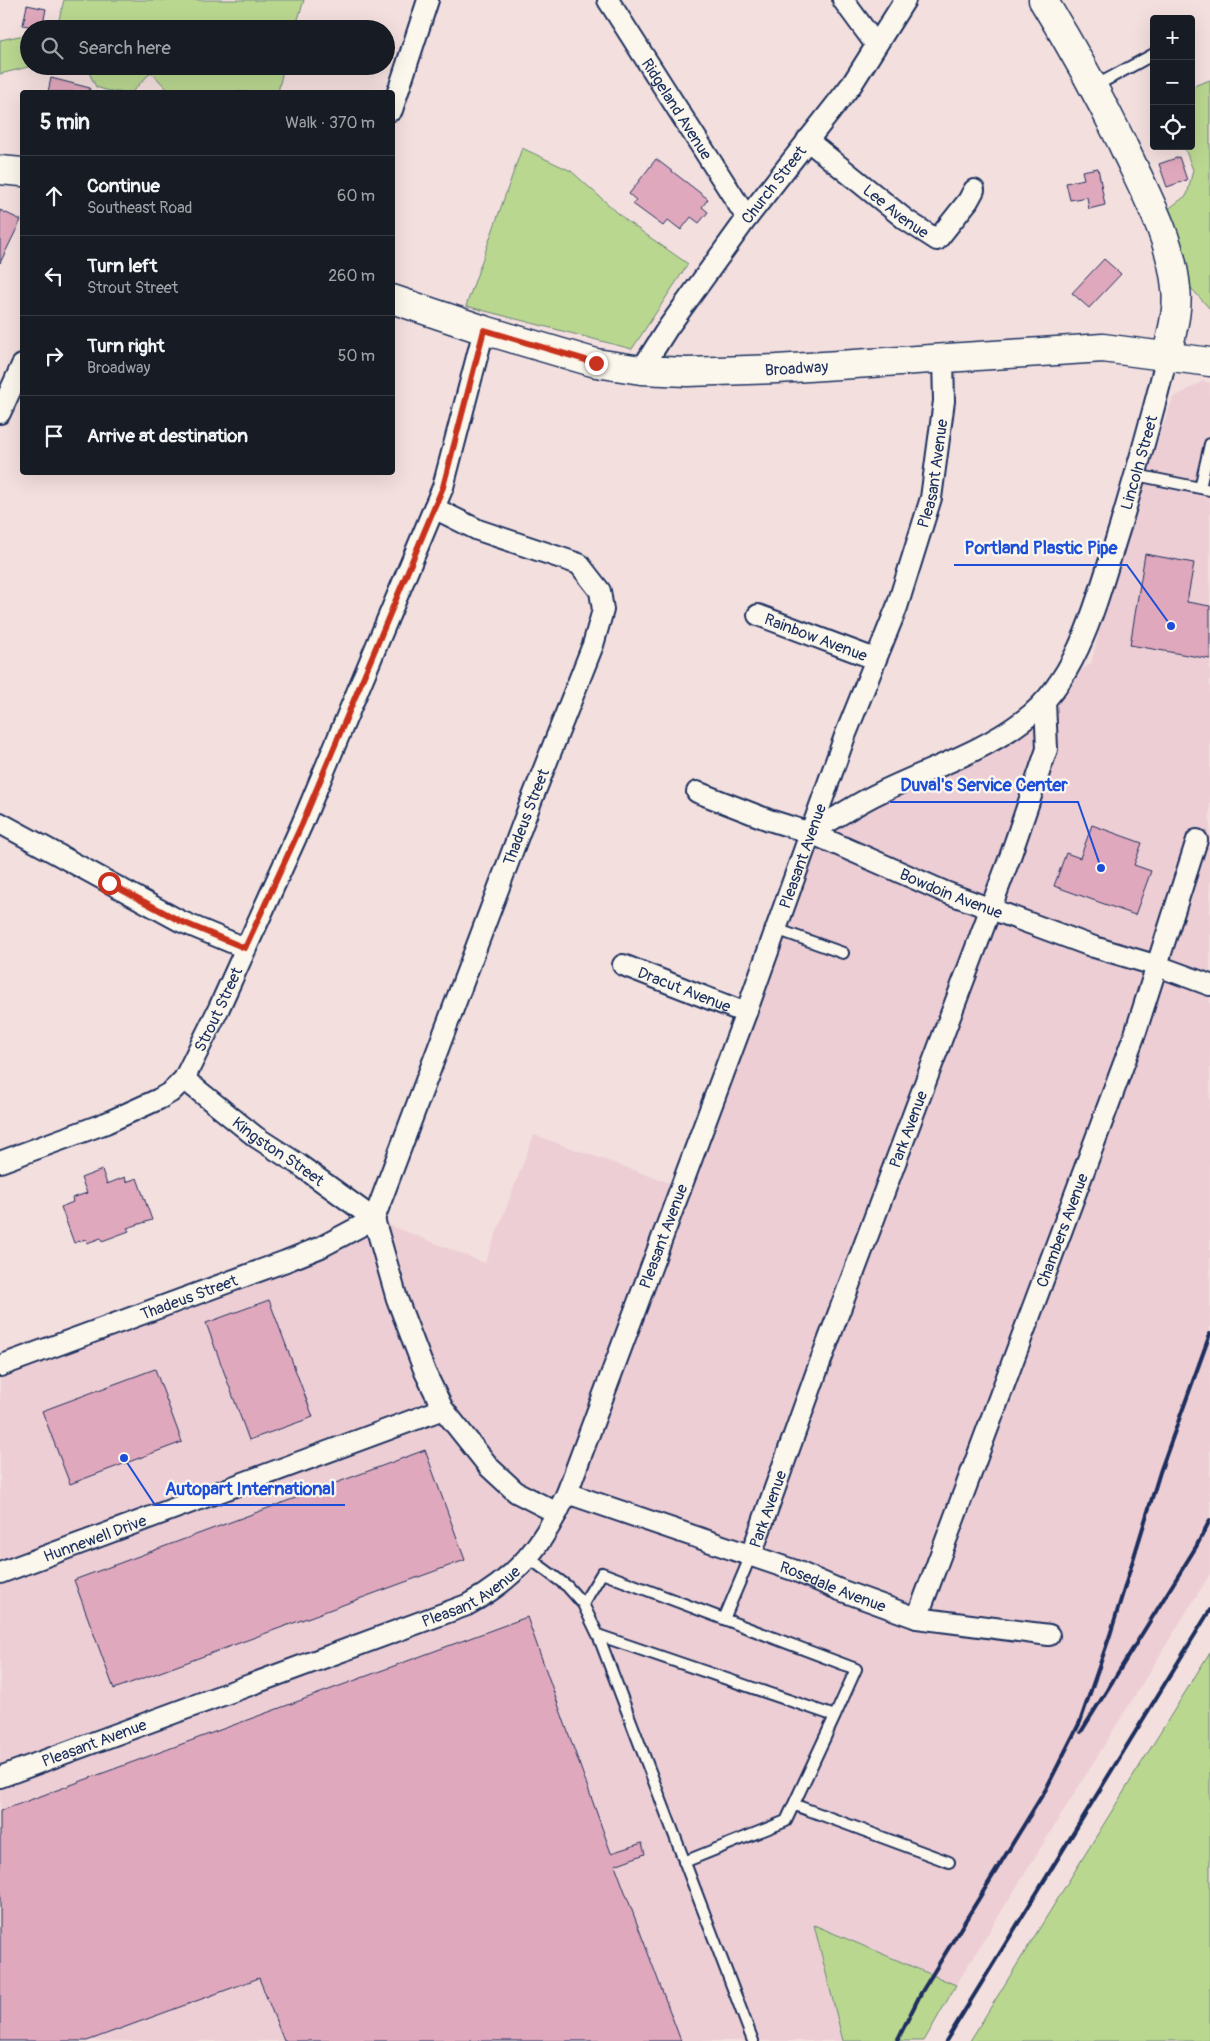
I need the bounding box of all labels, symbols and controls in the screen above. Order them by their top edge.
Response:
map controls [1150,15,1195,150]
button: + [1150,15,1195,60]
search box [20,20,395,75]
icon: search [38,34,66,62]
text: Search here [78,36,171,60]
street label: Ridgeland Avenue [637,55,716,164]
button: − [1150,60,1195,105]
button: locate [1150,105,1195,150]
text: 5 min [40,109,90,136]
text: Walk · 370 m [285,113,375,133]
street label: Church Street [737,142,811,228]
text: Continue [87,174,160,198]
street label: Lee Avenue [859,180,932,243]
icon: ahead [40,182,68,210]
text: 60 m [337,186,375,206]
text: Southeast Road [87,198,192,218]
text: Turn left [87,254,157,278]
icon: left [40,262,68,290]
text: 260 m [328,266,375,286]
text: Strout Street [87,278,178,298]
text: Turn right [87,334,165,358]
icon: right [40,342,68,370]
text: 50 m [338,346,375,366]
route end [585,352,608,375]
street label: Broadway [764,357,829,380]
text: Broadway [87,358,150,378]
street label: Lincoln Street [1117,413,1162,512]
street label: Pleasant Avenue [913,418,952,531]
icon: arrive [40,422,68,450]
text: Arrive at destination [87,424,248,448]
callout: Portland Plastic Pipe [954,532,1127,565]
text: Portland Plastic Pipe [965,537,1119,560]
street label: Rainbow Avenue [761,609,870,666]
street label: Thadeus Street [499,766,554,868]
callout: Duval's Service Center [890,769,1078,802]
text: Duval's Service Center [900,774,1068,797]
street label: Pleasant Avenue [775,801,831,911]
street label: Bowdoin Avenue [897,864,1005,923]
route start [98,872,121,895]
street label: Dracut Avenue [635,963,734,1017]
street label: Strout Street [190,964,247,1055]
street label: Park Avenue [885,1088,932,1171]
street label: Kingston Street [228,1113,328,1191]
street label: Chambers Avenue [1032,1170,1093,1290]
street label: Pleasant Avenue [635,1181,692,1292]
street label: Thadeus Street [138,1271,241,1325]
street label: Park Avenue [745,1468,792,1551]
callout: Autopart International [155,1472,345,1505]
text: Autopart International [165,1478,335,1501]
street label: Hunnewell Drive [41,1511,149,1567]
street label: Rosedale Avenue [777,1557,889,1617]
street label: Pleasant Avenue [419,1562,525,1632]
street label: Pleasant Avenue [39,1715,149,1772]

